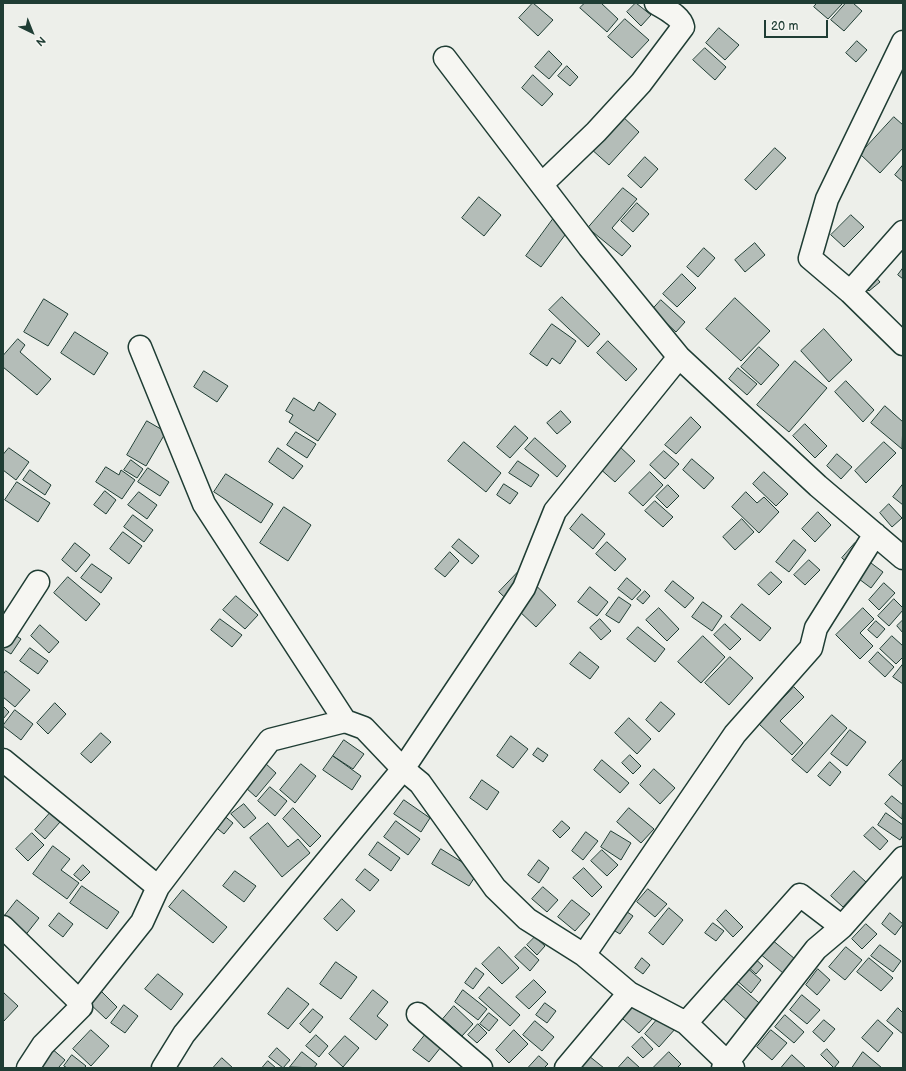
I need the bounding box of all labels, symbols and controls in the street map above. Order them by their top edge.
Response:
north arrow [12,12,52,52]
scale bar [766,12,830,38]
text: 20 m [771,19,798,34]
text: N [33,34,48,49]

